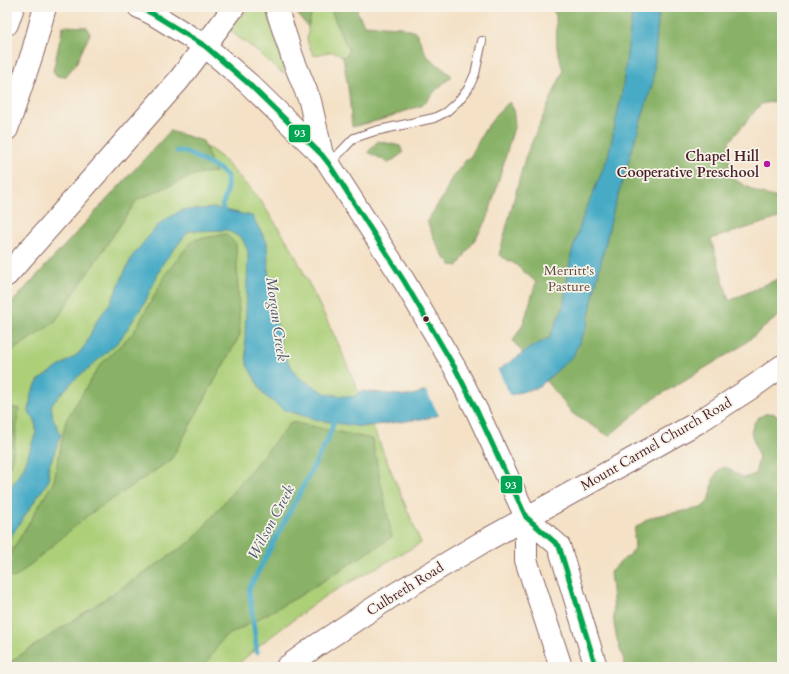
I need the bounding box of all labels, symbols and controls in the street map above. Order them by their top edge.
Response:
line badge: 93 [288,124,311,143]
text: 93 [294,126,306,141]
place label: Chapel Hill Cooperative Preschool [617,147,759,182]
marker: Chapel Hill Cooperative Preschool [762,159,772,169]
park label: Merritt's Pasture [544,261,595,296]
water label: Morgan Creek [261,276,293,363]
unlabelled marker [421,314,431,324]
street label: Mount Carmel Church Road [577,393,736,495]
line badge: 93 [500,475,523,494]
text: 93 [505,478,517,493]
water label: Wilson Creek [243,481,299,563]
street label: Culbreth Road [363,557,448,620]

